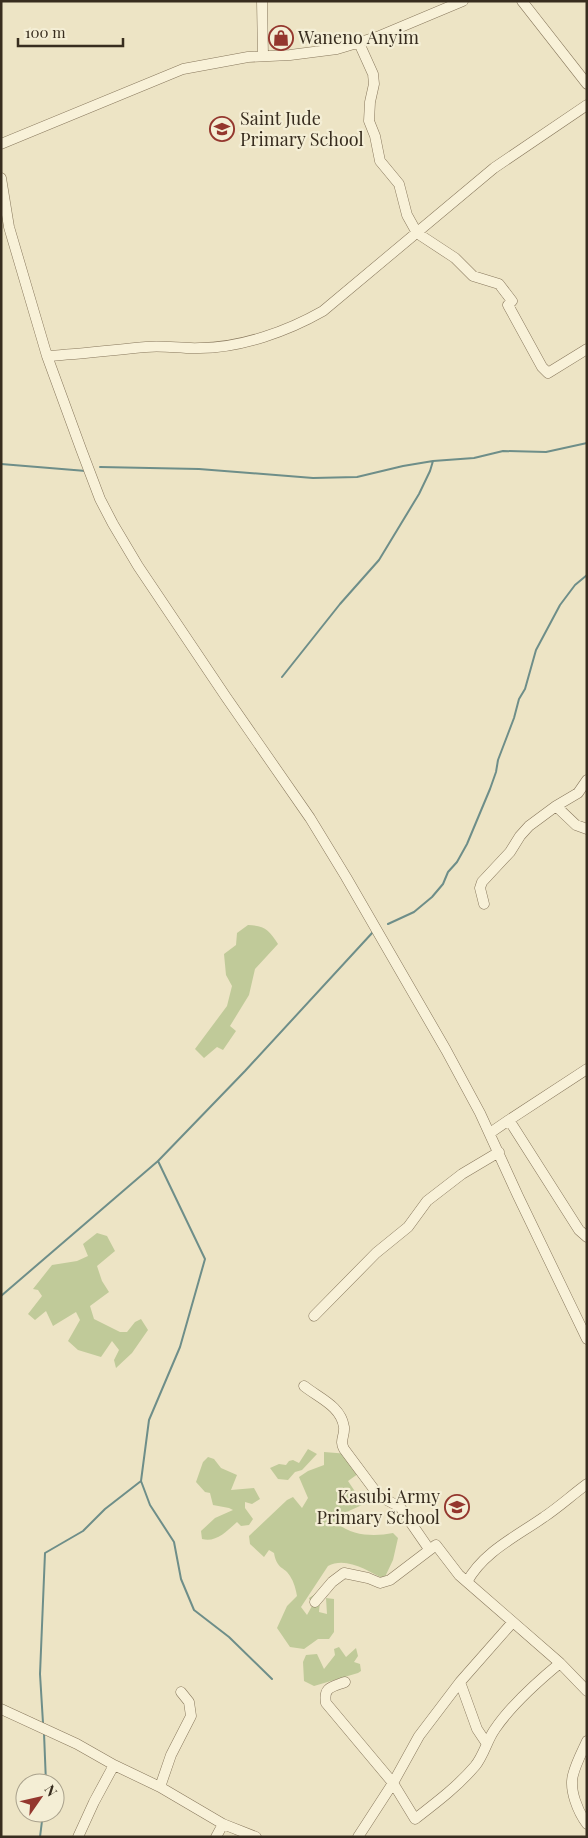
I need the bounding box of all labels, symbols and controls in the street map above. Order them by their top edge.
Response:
scale bar [18,15,122,47]
text: 100 m [25,22,66,42]
shop icon: Waneno Anyim [268,25,294,51]
place label: Waneno Anyim [297,25,419,49]
place label: Saint Jude Primary School [240,106,364,151]
school or university icon: Saint Jude Primary School [209,116,235,142]
place label: Kasubi Army Primary School [316,1484,440,1529]
school or university icon: Kasubi Army Primary School [444,1494,470,1520]
north arrow [15,1773,65,1823]
text: N [40,1781,62,1800]

